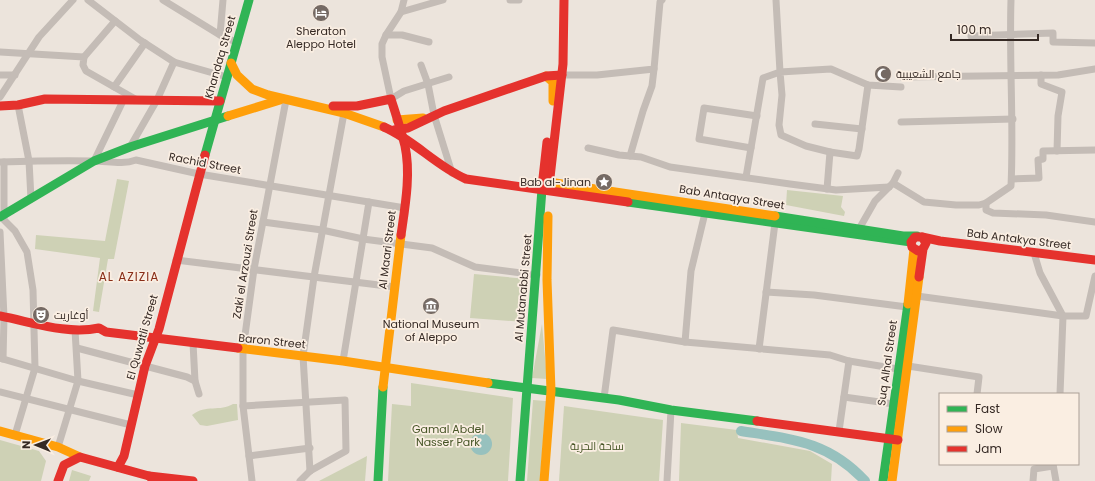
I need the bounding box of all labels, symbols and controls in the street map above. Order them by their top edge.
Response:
hotel icon: Sheraton Aleppo Hotel [311,3,331,23]
street label: Khandaq Street [201,14,239,100]
scale bar [951,16,1038,42]
text: 100 m [957,21,991,38]
place label: Sheraton Aleppo Hotel [286,23,356,52]
mosque icon: جامع الشعيبية [873,64,893,84]
place label: جامع الشعيبية [896,66,961,82]
street label: Rachid Street [168,148,242,178]
place icon: Bab al-Jinan [594,172,614,192]
place label: Bab al-Jinan [520,174,591,190]
street label: Bab Antaqya Street [678,181,786,213]
street label: Zaki el Arzouzi Street [228,208,262,320]
street label: Al Maari Street [374,210,400,290]
street label: Bab Antakya Street [966,225,1072,253]
street label: Al Mutanabbi Street [510,233,536,343]
district label: AL AZIZIA [99,268,159,285]
street label: El Quwatli Street [122,292,162,382]
museum icon: National Museum of Aleppo [421,296,441,316]
theatre icon: أوغاريت [31,305,51,325]
place label: أوغاريت [54,307,88,323]
place label: National Museum of Aleppo [383,316,479,345]
street label: Suq Alhal Street [873,319,901,407]
street label: Baron Street [238,330,306,352]
legend [939,393,1079,465]
text: Fast [975,400,1000,417]
text: Slow [975,420,1003,437]
park label: Gamal Abdel Nasser Park [412,421,484,450]
north arrow [16,425,56,465]
park label: ساحة الحرية [570,438,624,454]
text: Jam [975,440,1002,457]
text: N [18,441,34,449]

